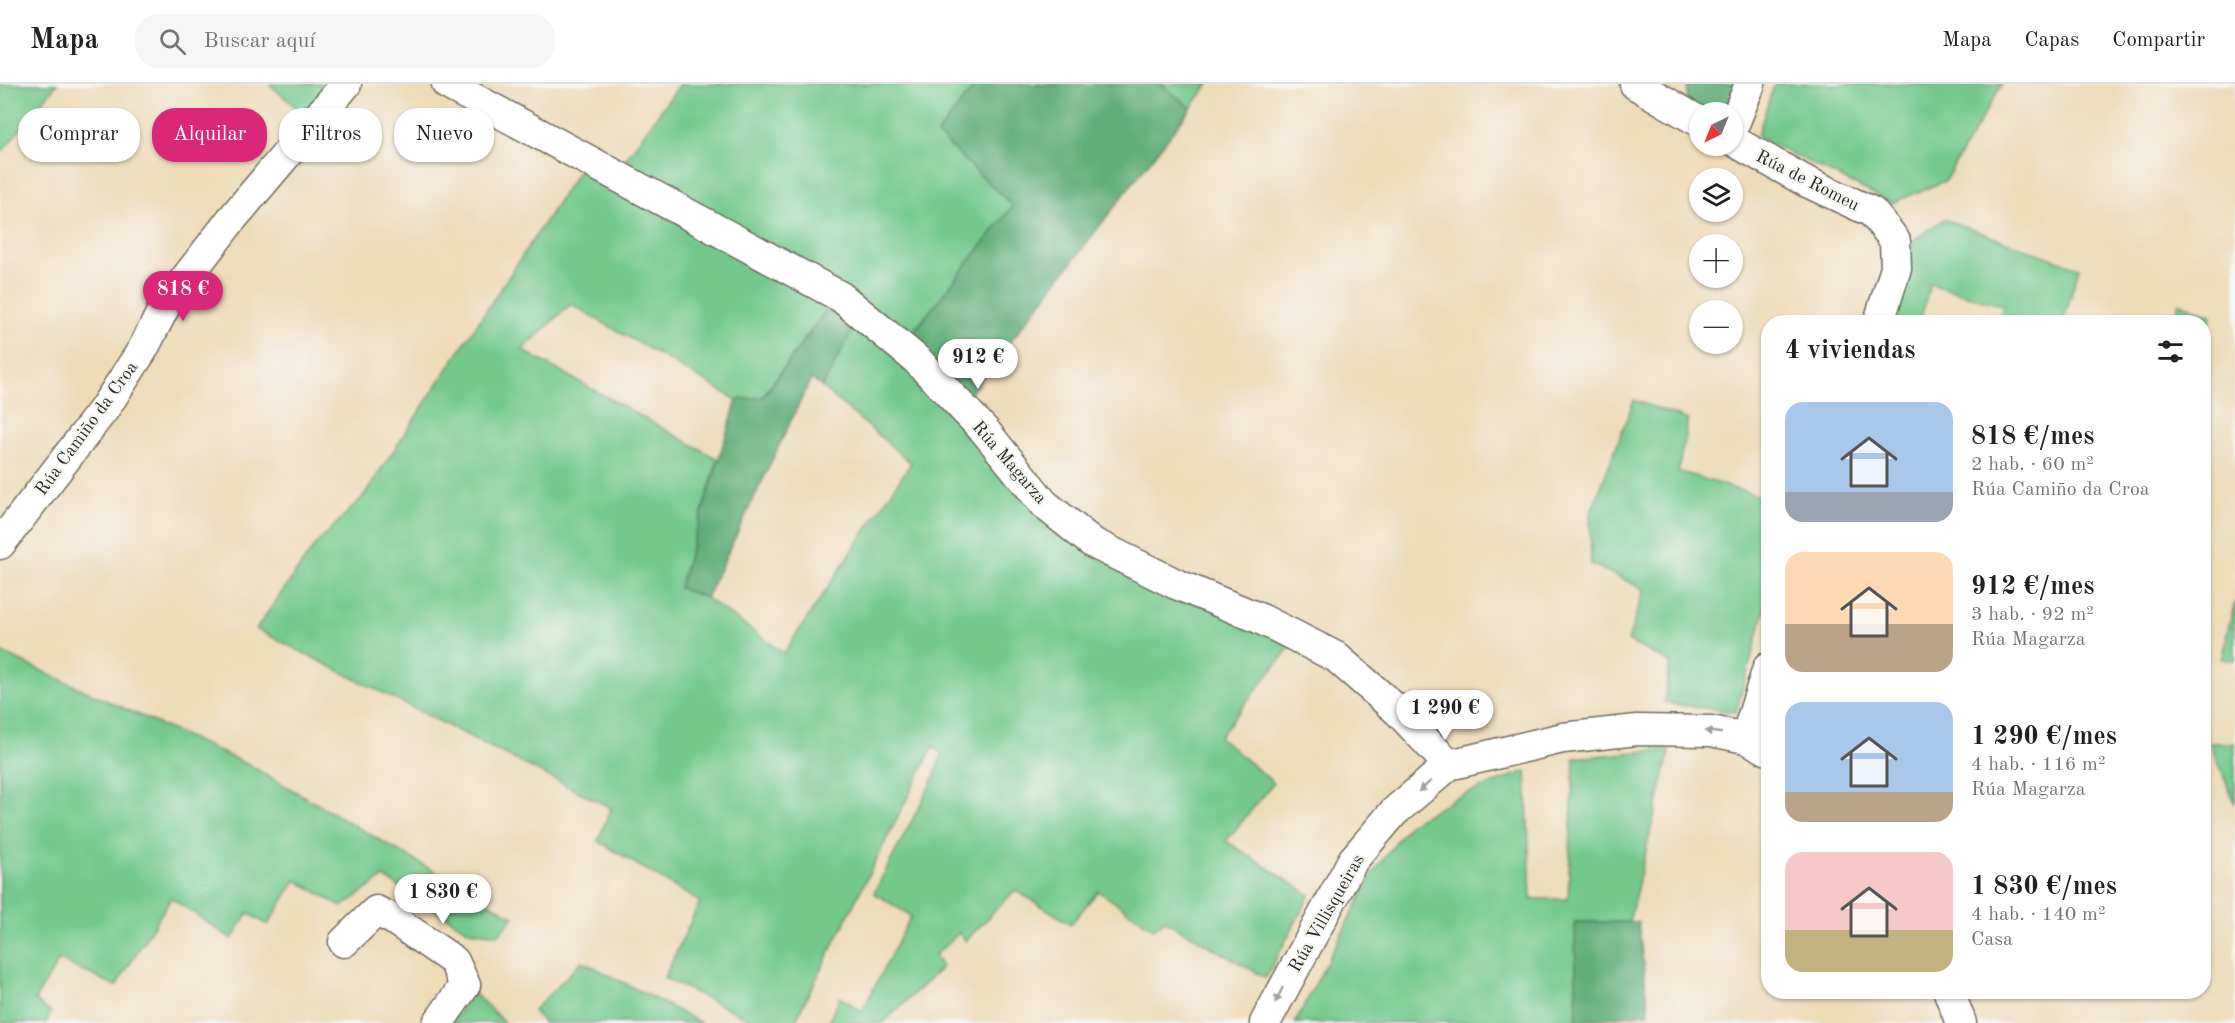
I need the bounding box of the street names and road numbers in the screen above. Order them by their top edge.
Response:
street label: Rúa de Romeu [1753,147,1862,215]
street label: Rúa Camiño da Croa [32,358,141,499]
street label: Rúa Magarza [969,418,1050,508]
street label: Rúa Villisqueiras [1286,851,1368,975]

